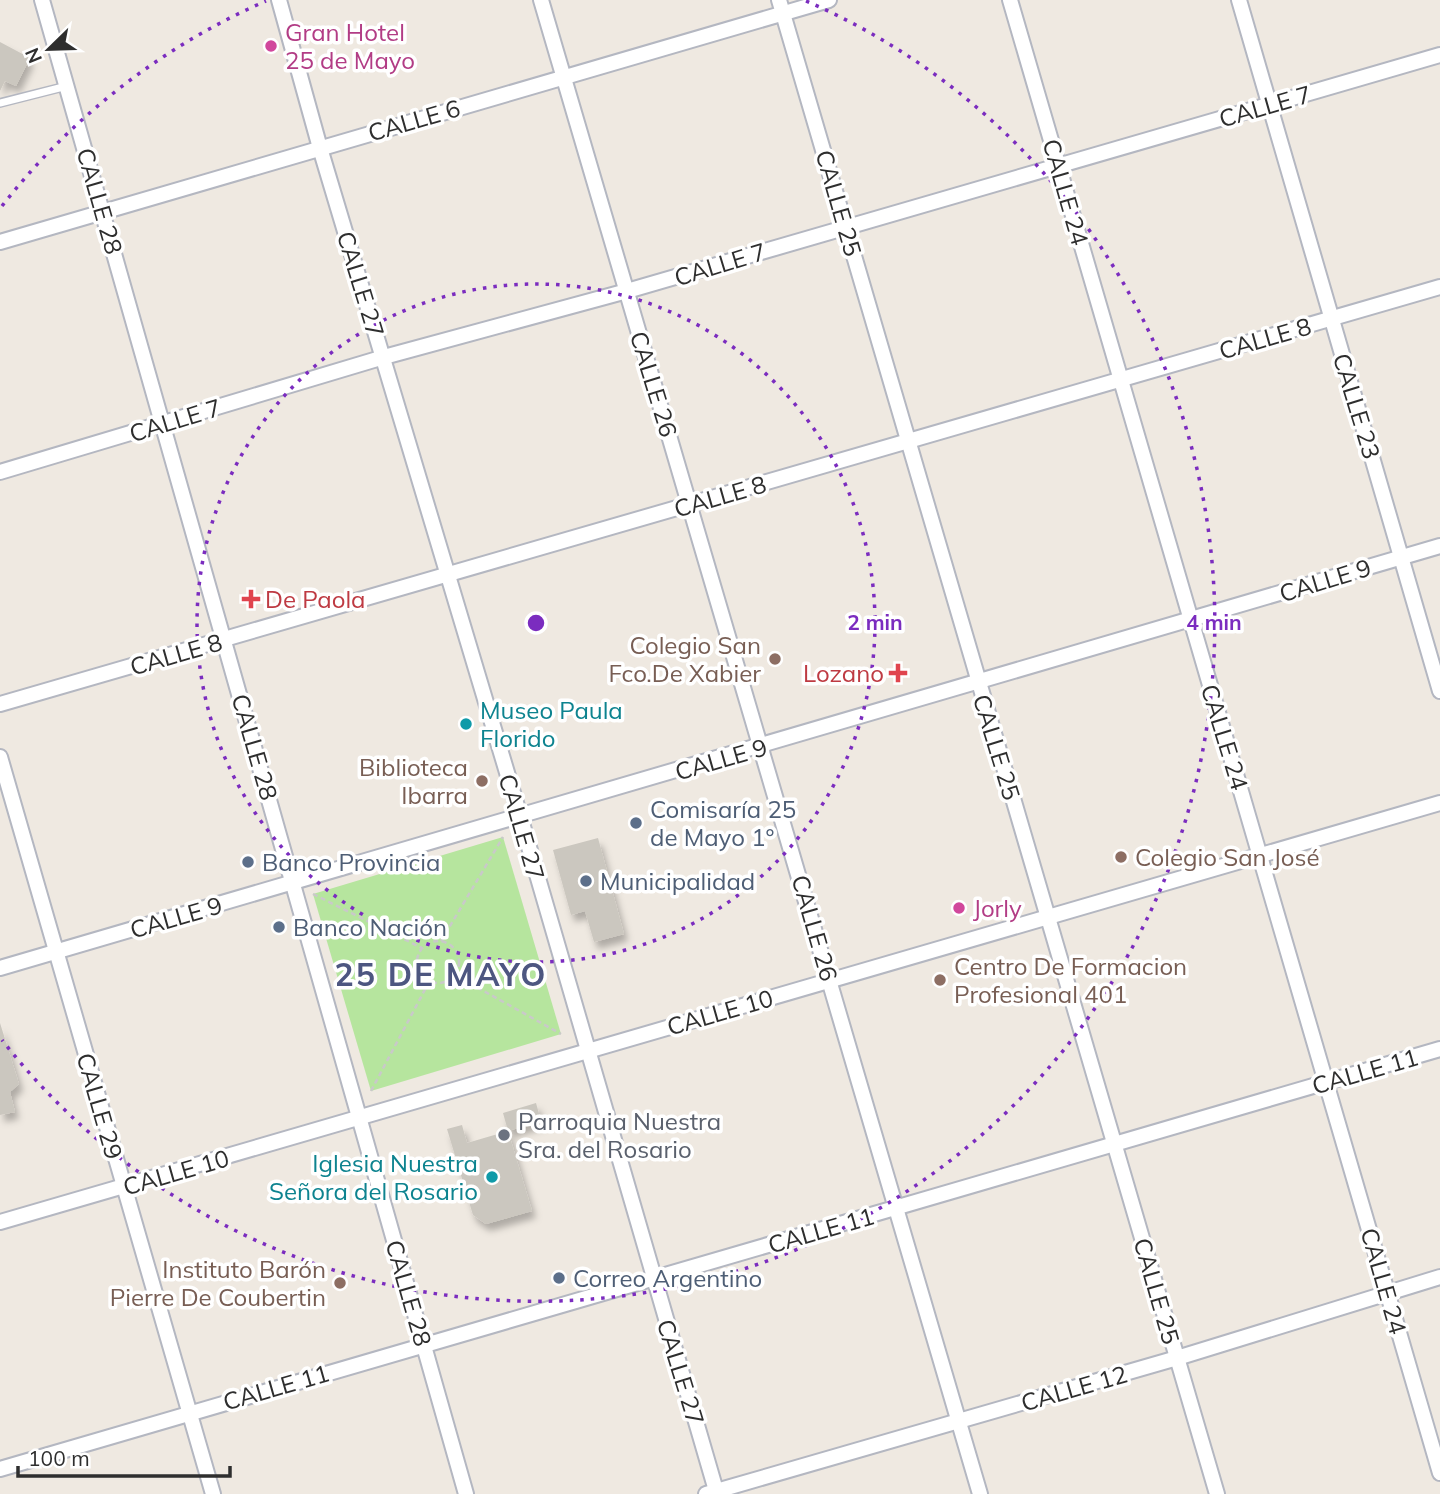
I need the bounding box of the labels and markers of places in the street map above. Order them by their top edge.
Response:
place label: Gran Hotel 25 de Mayo [285,17,415,75]
marker: Gran Hotel 25 de Mayo [263,38,279,54]
place label: De Paola [265,584,366,614]
marker: De Paola [243,591,259,607]
centre of rings [524,611,548,635]
place label: Colegio San Fco.De Xabier [608,630,761,688]
marker: Colegio San Fco.De Xabier [767,651,783,667]
place label: Lozano [803,658,884,688]
marker: Lozano [890,665,906,681]
place label: Museo Paula Florido [480,695,623,753]
marker: Museo Paula Florido [458,716,474,732]
place label: Biblioteca Ibarra [359,752,468,810]
marker: Biblioteca Ibarra [474,773,490,789]
place label: Comisaría 25 de Mayo 1° [650,794,796,852]
marker: Comisaría 25 de Mayo 1° [628,815,644,831]
place label: Colegio San José [1135,842,1319,872]
place label: Banco Provincia [262,847,440,877]
marker: Colegio San José [1113,849,1129,865]
marker: Banco Provincia [240,854,256,870]
place label: Municipalidad [600,866,755,896]
marker: Municipalidad [578,873,594,889]
place label: Jorly [973,893,1022,923]
marker: Jorly [951,900,967,916]
place label: Banco Nación [293,912,447,942]
marker: Banco Nación [271,919,287,935]
place label: Centro De Formacion Profesional 401 [954,951,1187,1009]
marker: Centro De Formacion Profesional 401 [932,972,948,988]
place label: Parroquia Nuestra Sra. del Rosario [518,1106,721,1164]
marker: Parroquia Nuestra Sra. del Rosario [496,1127,512,1143]
place label: Iglesia Nuestra Señora del Rosario [269,1148,478,1206]
marker: Iglesia Nuestra Señora del Rosario [484,1169,500,1185]
place label: Instituto Barón Pierre De Coubertin [110,1254,326,1312]
place label: Correo Argentino [573,1263,762,1293]
marker: Correo Argentino [551,1270,567,1286]
marker: Instituto Barón Pierre De Coubertin [332,1275,348,1291]

